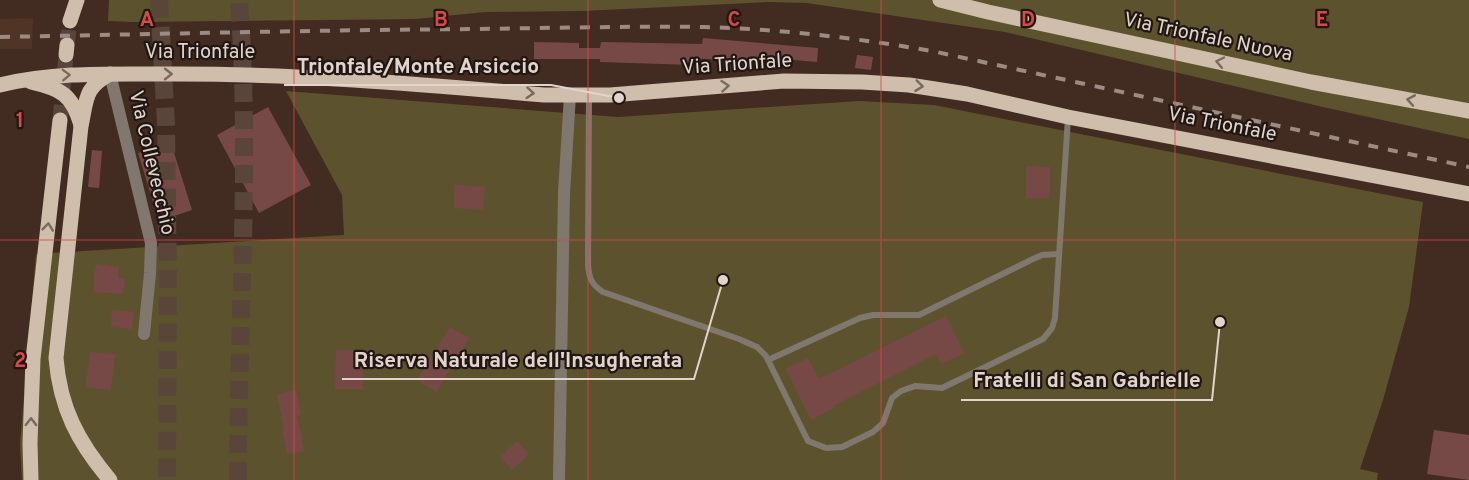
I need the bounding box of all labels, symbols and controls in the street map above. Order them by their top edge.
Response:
street label: Via Trionfale Nuova [1121,7,1295,69]
text: A [140,8,154,34]
text: B [434,8,448,34]
text: C [728,8,740,34]
text: D [1021,8,1035,34]
text: E [1316,8,1328,34]
street label: Via Trionfale [145,40,255,66]
callout: Trionfale/Monte Arsiccio [284,46,551,85]
street label: Via Trionfale [681,48,793,82]
text: Trionfale/Monte Arsiccio [297,54,539,81]
one-way arrow [1216,56,1226,69]
one-way arrow [164,68,173,80]
one-way arrow [61,69,70,82]
one-way arrow [720,80,729,93]
one-way arrow [915,80,924,92]
one-way arrow [526,87,535,100]
street label: Via Collevecchio [122,88,180,238]
one-way arrow [1407,94,1417,107]
street label: Via Trionfale [1165,102,1279,148]
text: 1 [16,109,24,135]
one-way arrow [41,223,54,232]
callout: Riserva Naturale dell'Insugherata [342,340,694,379]
text: Riserva Naturale dell'Insugherata [354,348,682,375]
text: 2 [14,349,26,375]
callout: Fratelli di San Gabrielle [961,361,1212,400]
text: Fratelli di San Gabrielle [973,368,1201,395]
one-way arrow [24,417,37,426]

